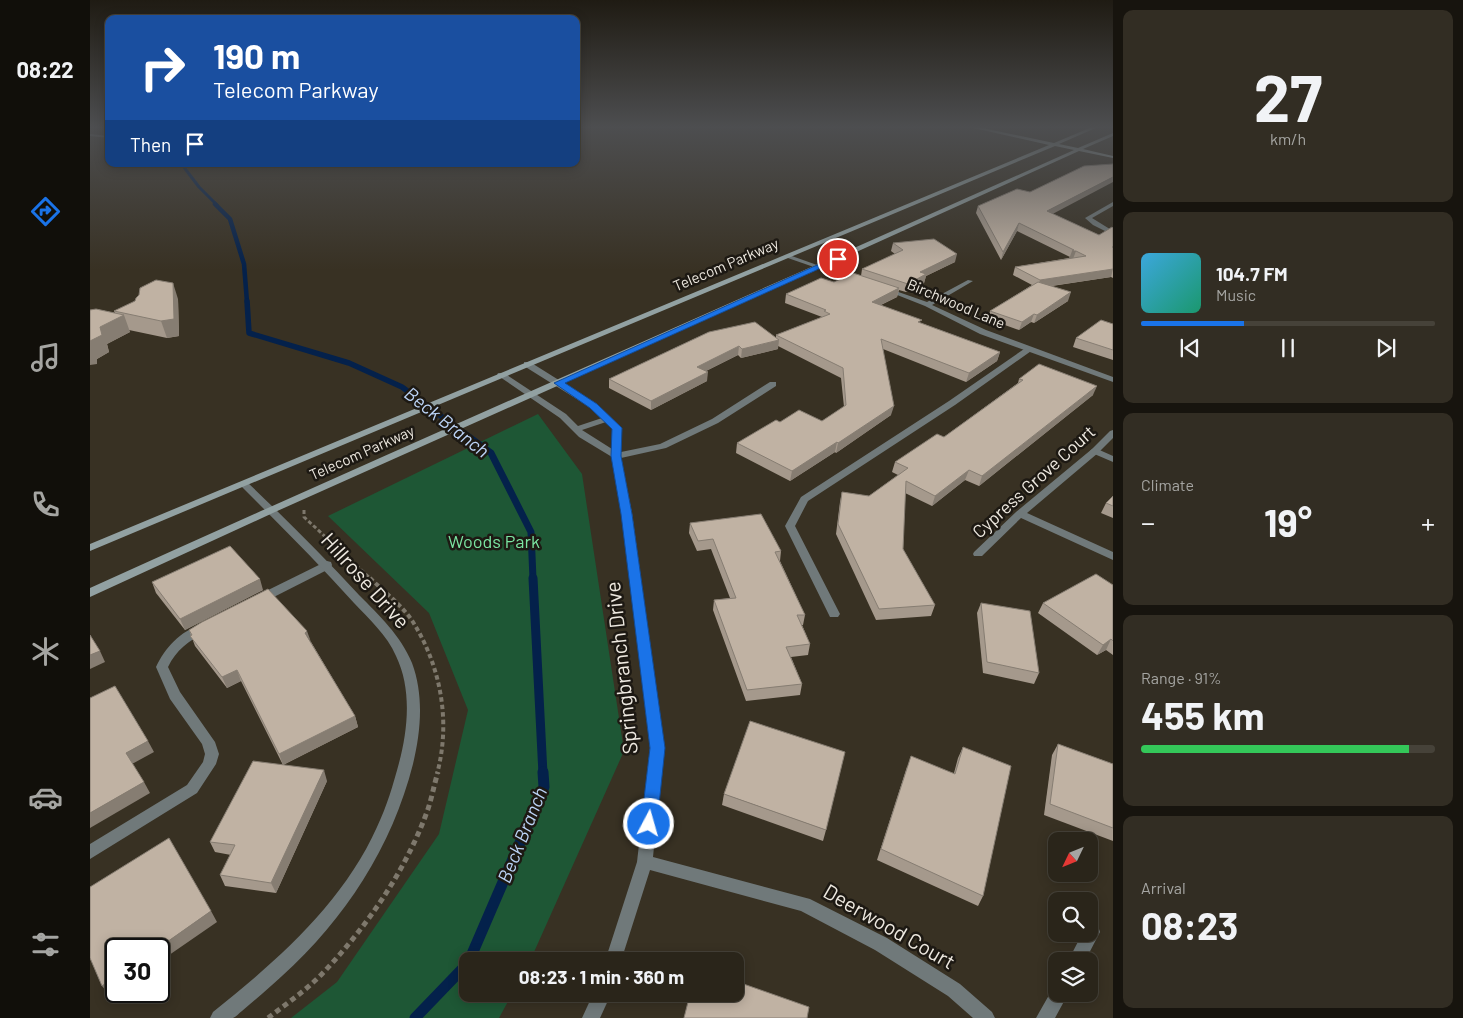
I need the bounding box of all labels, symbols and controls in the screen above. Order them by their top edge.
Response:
text: 190 m [213,34,300,76]
icon: right [130,35,195,100]
text: 08:22 [16,56,74,82]
text: 27 [1254,57,1322,135]
text: Telecom Parkway [213,76,379,102]
text: km/h [1270,129,1306,148]
icon: arrive [181,130,209,158]
text: Then [130,133,171,156]
icon: directions [28,194,63,229]
street label: Telecom Parkway [670,234,781,294]
pin [817,238,859,280]
icon: arrive [824,245,852,273]
text: 104.7 FM [1216,262,1288,285]
street label: Birchwood Lane [905,274,1008,332]
text: Music [1216,285,1256,304]
icon: previous [1176,334,1204,362]
icon: pause [1274,334,1302,362]
icon: next [1372,334,1400,362]
icon: music [28,340,63,375]
water label: Beck Branch [400,381,494,462]
street label: Cypress Grove Court [967,420,1099,542]
street label: Telecom Parkway [306,421,417,483]
text: Climate [1141,475,1194,494]
icon: phone [28,487,63,522]
text: 19° [1264,499,1312,545]
text: − [1141,505,1155,539]
text: + [1421,505,1435,539]
street label: Hillrose Drive [317,527,416,633]
park label: Woods Park [448,530,540,552]
street label: Springbranch Drive [599,581,642,756]
icon: climate [28,634,63,669]
text: Range · 91% [1141,668,1222,687]
text: 455 km [1141,692,1265,738]
icon: car [28,780,63,815]
water label: Beck Branch [492,784,551,886]
position arrow [622,797,674,849]
north arrow [1048,832,1098,882]
map controls [1048,832,1098,1002]
street label: Deerwood Court [819,878,960,974]
text: Arrival [1141,878,1186,897]
button: search [1048,892,1098,942]
text: 08:23 [1141,902,1238,948]
icon: filters [28,927,63,962]
speed limit sign: 30 [105,938,170,1003]
button: layers [1048,952,1098,1002]
text: 08:23 · 1 min · 360 m [519,965,684,988]

